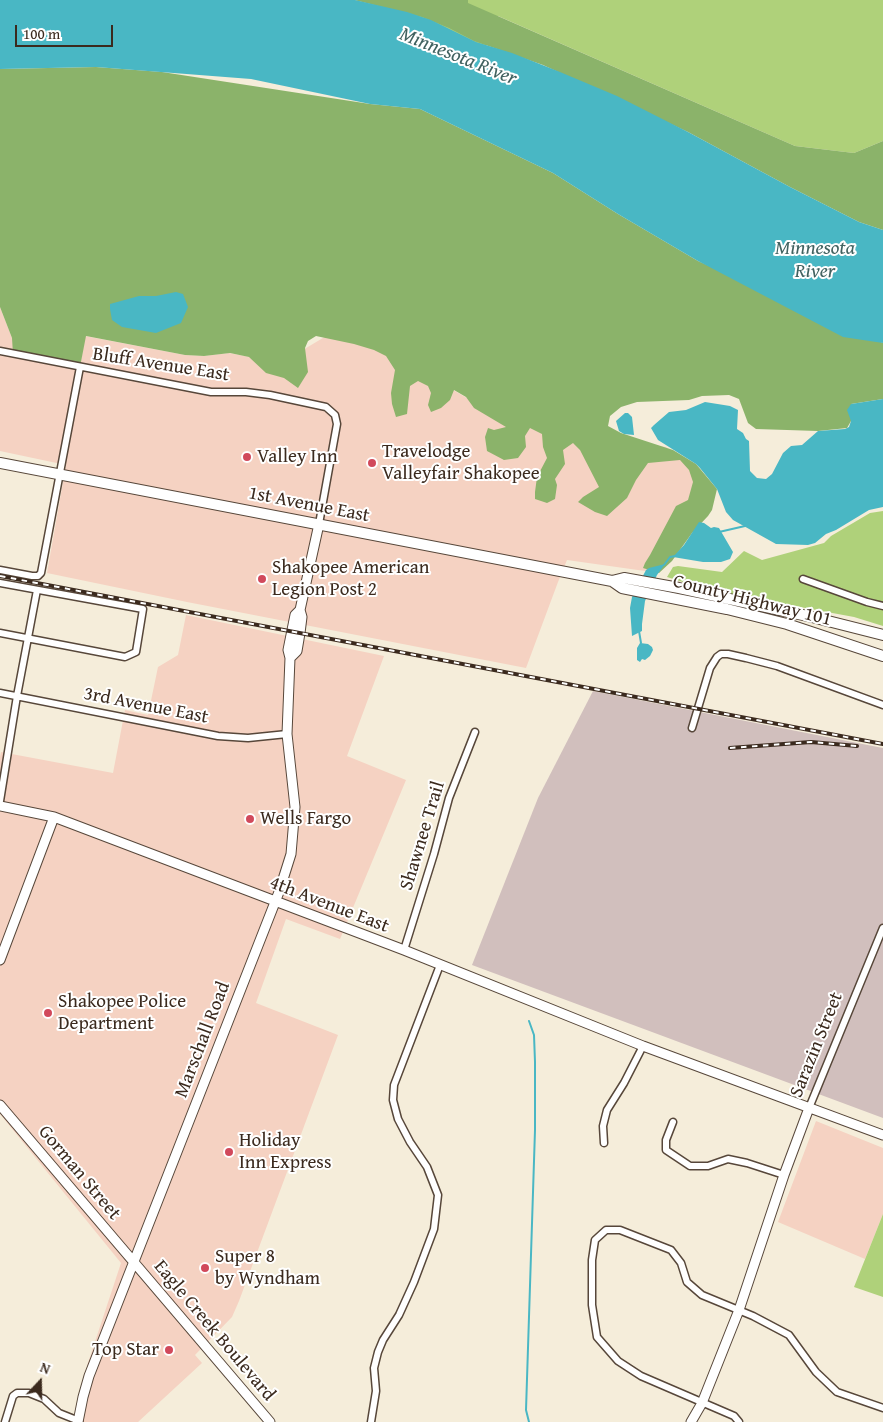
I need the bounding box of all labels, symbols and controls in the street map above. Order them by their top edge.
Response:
scale bar [18,15,115,47]
text: 100 m [23,23,60,44]
water label: Minnesota River [396,23,520,91]
water label: Minnesota River [775,237,855,284]
street label: Bluff Avenue East [91,343,231,387]
place label: Travelodge Valleyfair Shakopee [382,441,540,485]
place label: Valley Inn [257,446,338,468]
marker: Valley Inn [241,451,253,463]
marker: Travelodge Valleyfair Shakopee [366,457,378,469]
street label: 1st Avenue East [246,482,372,528]
place label: Shakopee American Legion Post 2 [272,557,429,601]
street label: County Highway 101 [670,570,834,632]
marker: Shakopee American Legion Post 2 [256,573,268,585]
street label: 3rd Avenue East [82,683,210,729]
street label: Shawnee Trail [396,779,450,893]
place label: Wells Fargo [260,808,351,830]
marker: Wells Fargo [244,813,256,825]
street label: 4th Avenue East [266,872,392,938]
street label: Marschall Road [170,979,236,1101]
street label: Sarazin Street [786,989,848,1101]
place label: Shakopee Police Department [58,991,186,1035]
marker: Shakopee Police Department [42,1007,54,1019]
street label: Gorman Street [33,1121,125,1225]
place label: Holiday Inn Express [239,1130,331,1174]
marker: Holiday Inn Express [223,1146,235,1158]
place label: Super 8 by Wyndham [215,1246,320,1290]
street label: Eagle Creek Boulevard [148,1256,280,1406]
marker: Super 8 by Wyndham [199,1262,211,1274]
place label: Top Star [92,1339,159,1361]
marker: Top Star [163,1344,175,1356]
north arrow [15,1357,65,1407]
text: N [37,1357,53,1379]

